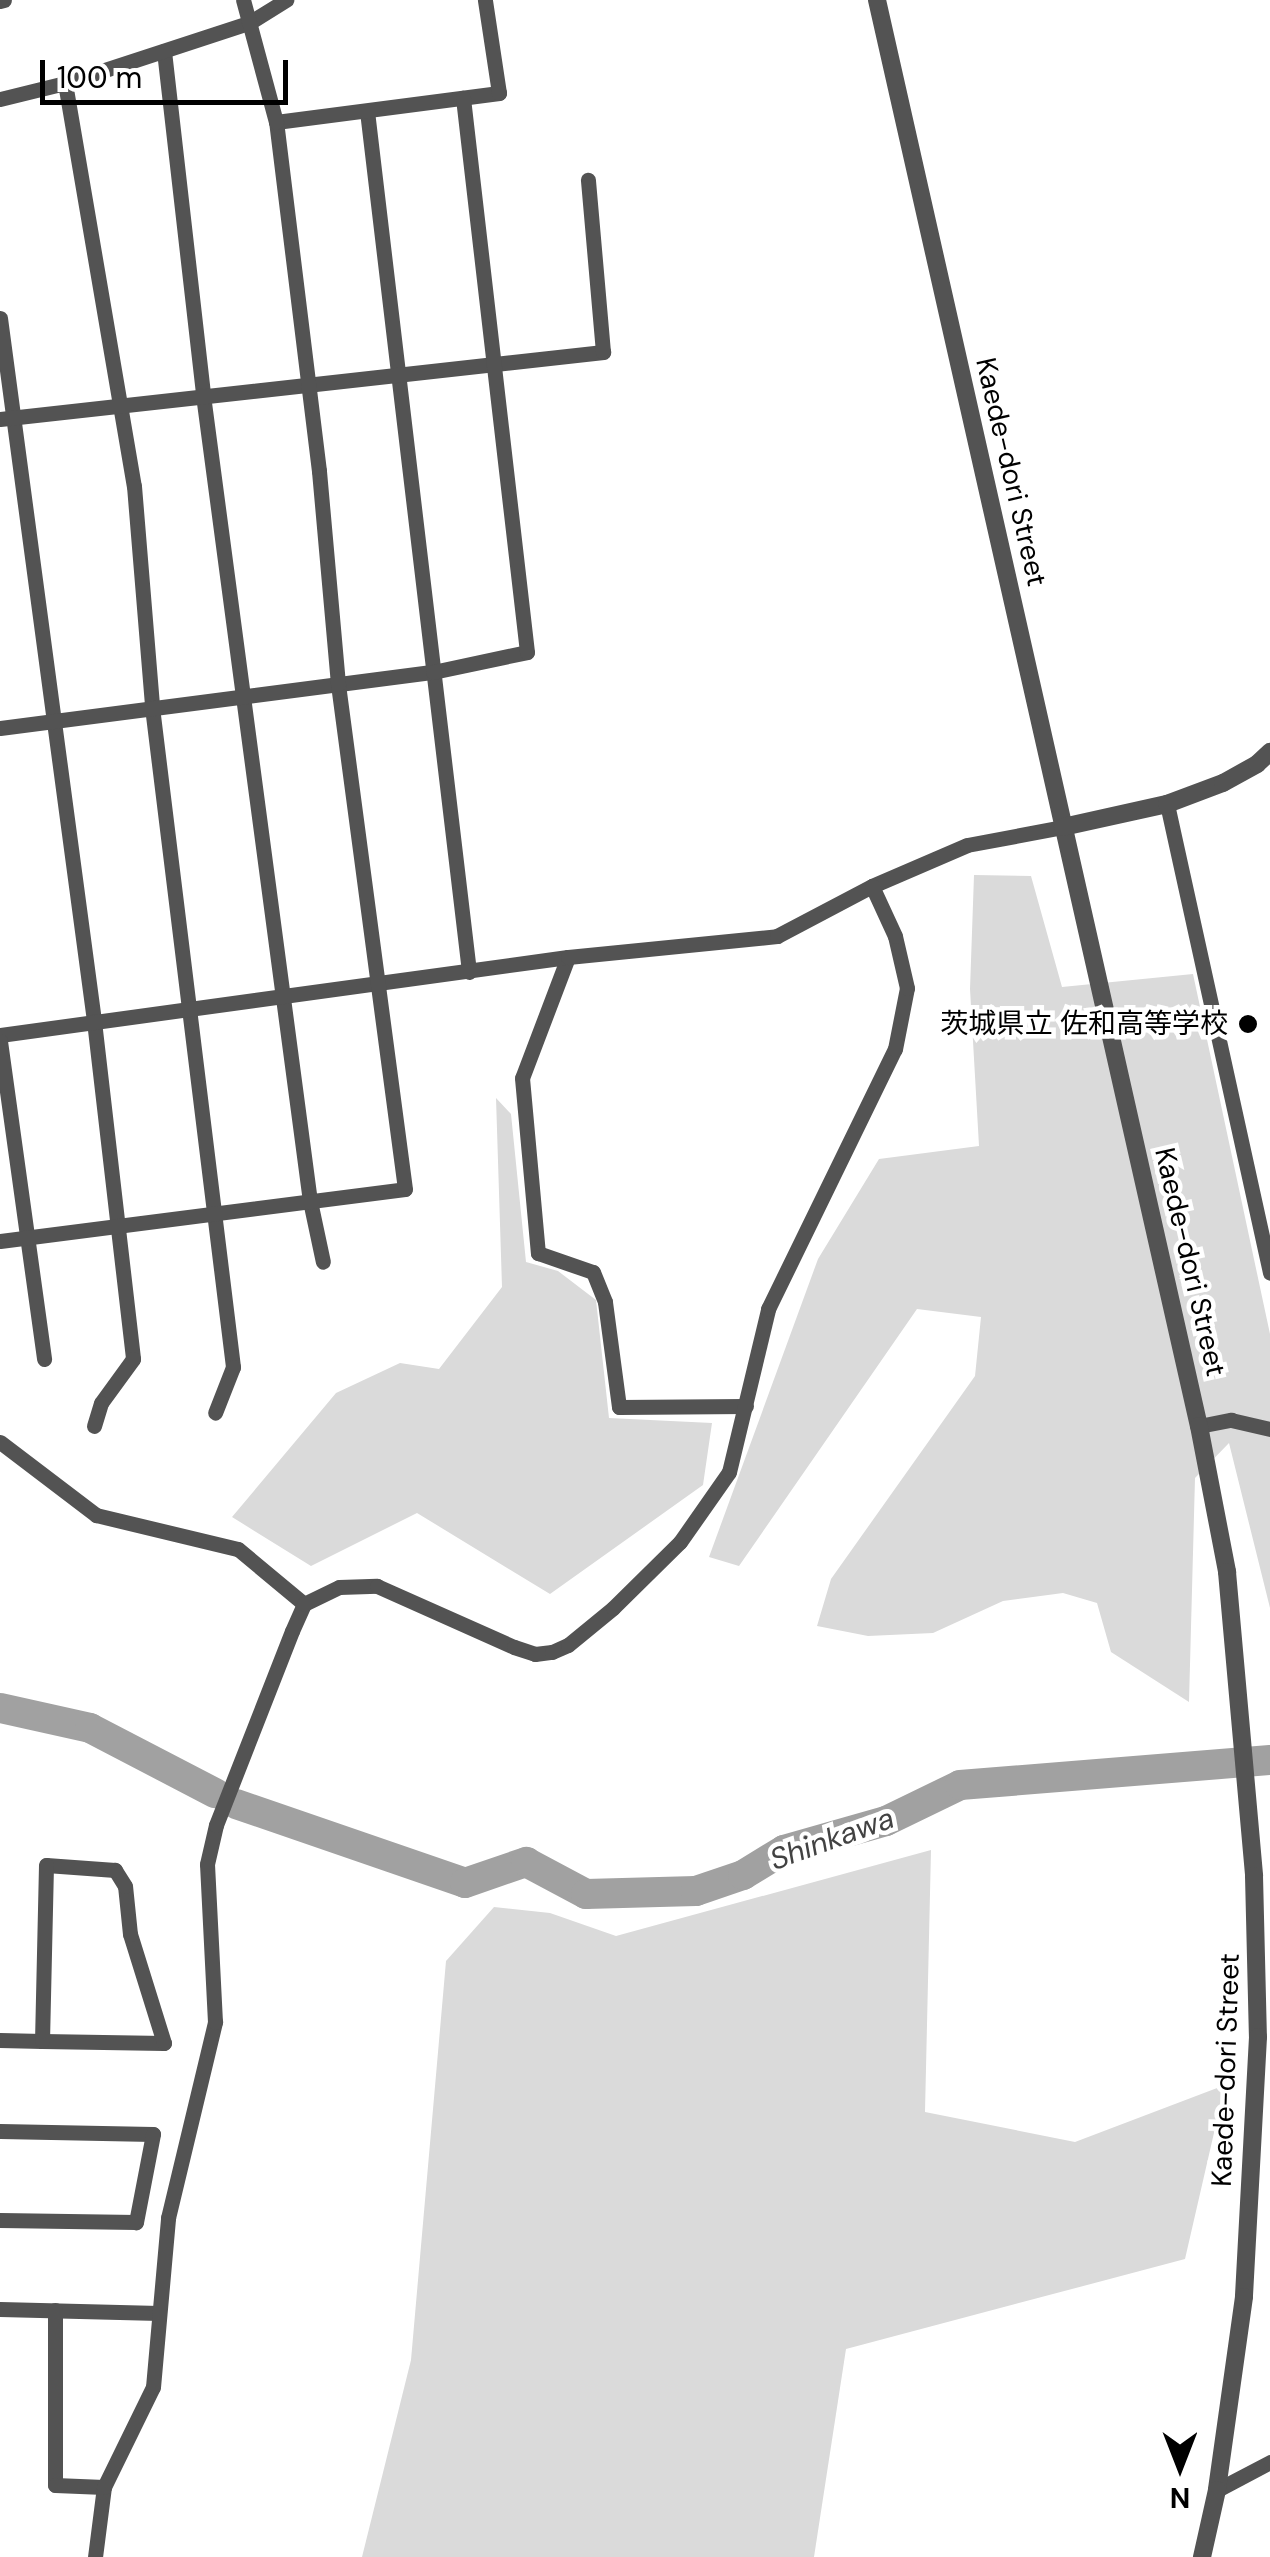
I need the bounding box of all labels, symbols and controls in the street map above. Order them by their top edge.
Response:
scale bar [45,40,292,102]
text: 100 m [57,58,142,97]
street label: Kaede-dori Street [968,354,1054,590]
place label: 茨城県立 佐和高等学校 [941,1007,1228,1041]
marker: 茨城県立 佐和高等学校 [1237,1013,1259,1035]
street label: Kaede-dori Street [1147,1144,1233,1380]
water label: Shinkawa [765,1800,899,1878]
street label: Kaede-dori Street [1205,1953,1247,2187]
north arrow [1130,2417,1230,2517]
text: N [1170,2479,1190,2516]

